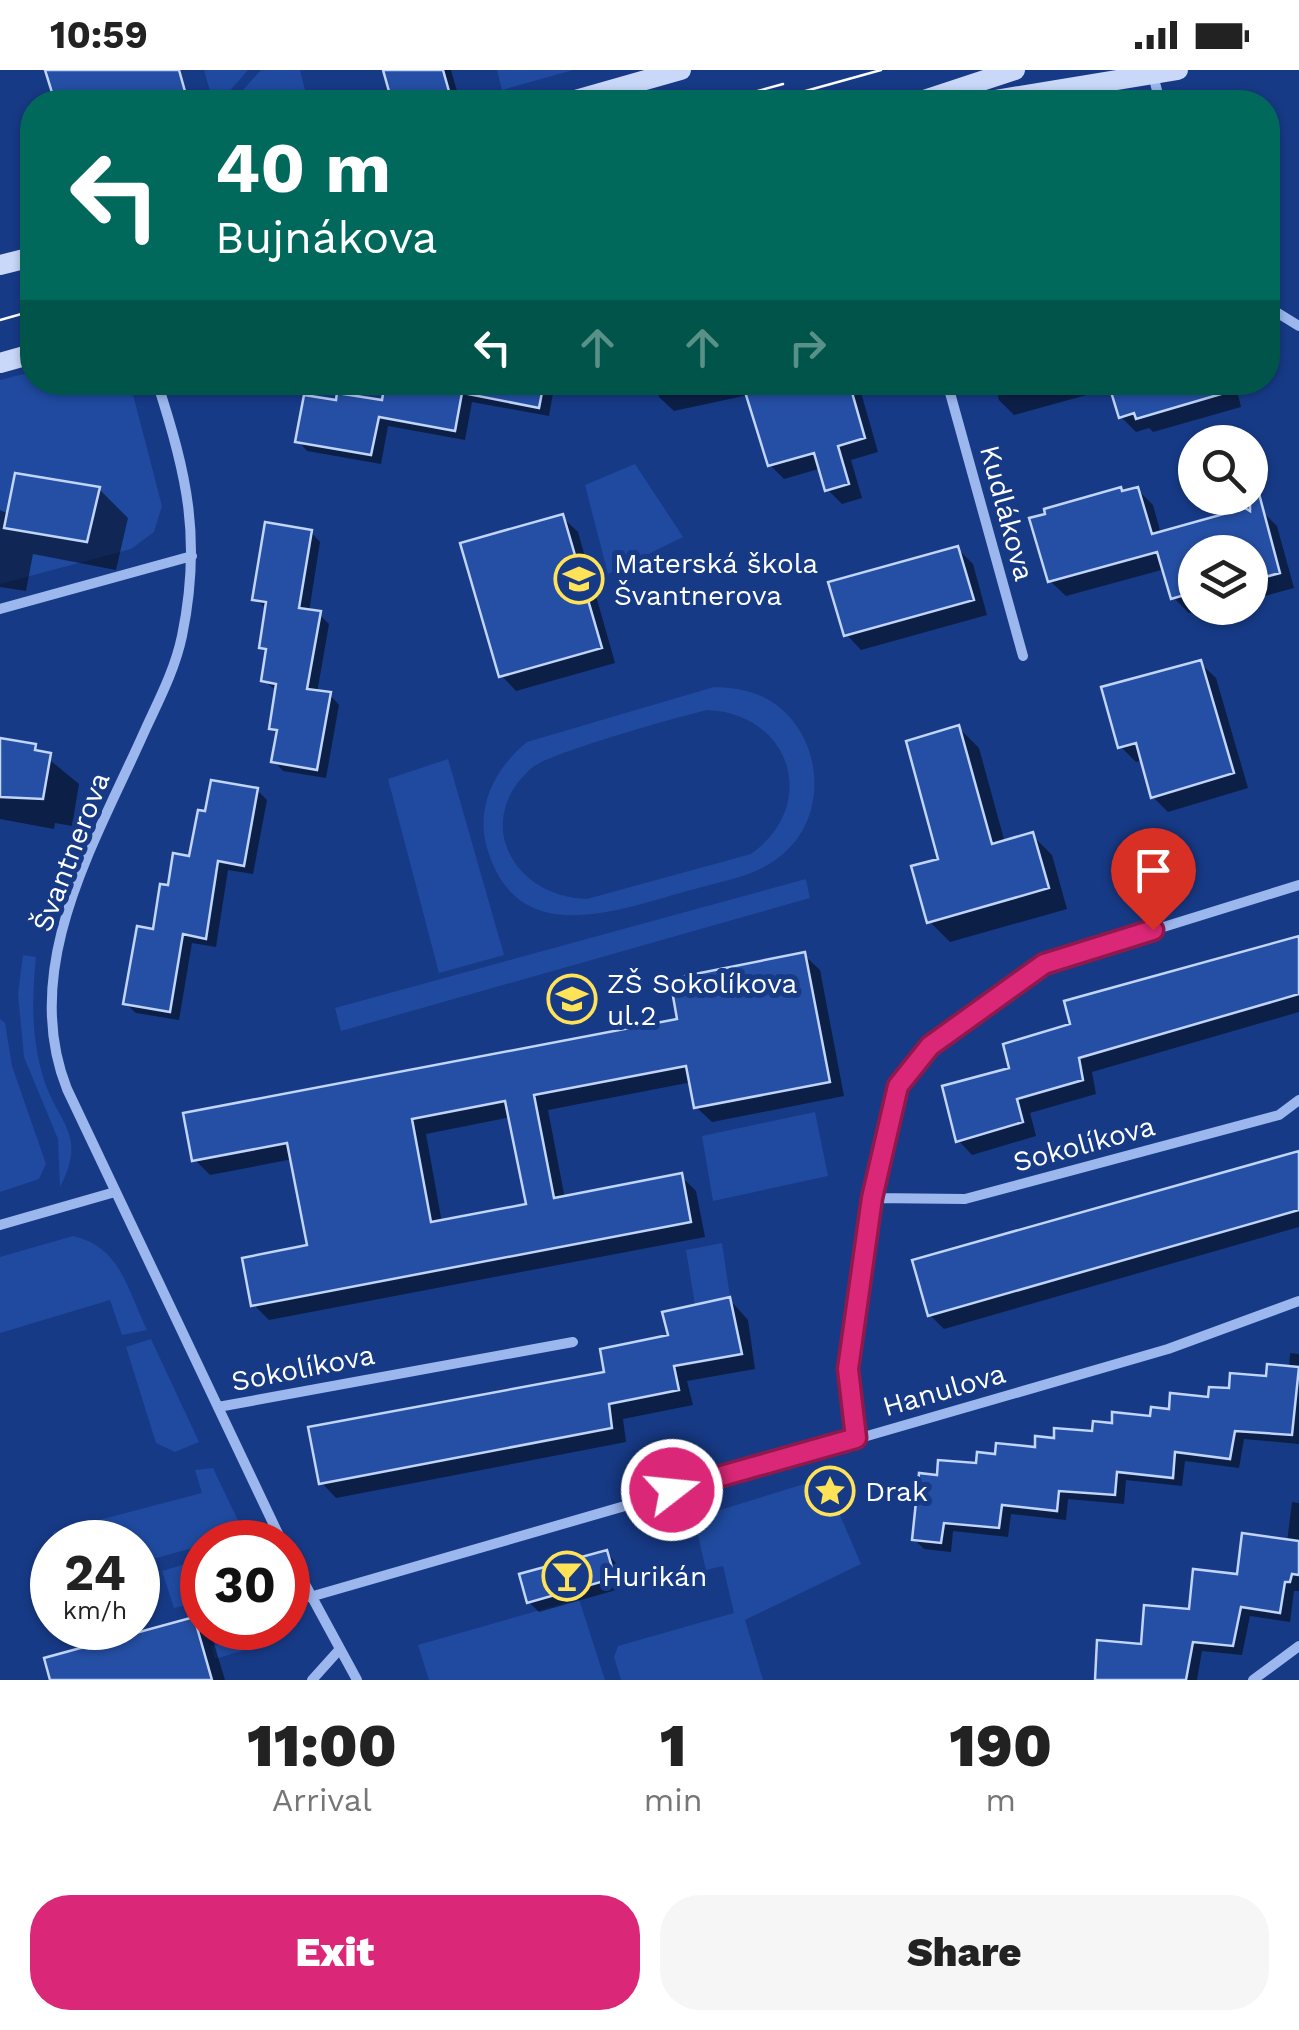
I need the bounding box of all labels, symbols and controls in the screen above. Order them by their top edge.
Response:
text: 10:59 [50,13,148,57]
text: 40 m [215,127,391,209]
icon: left [50,130,180,260]
text: Bujnákova [215,211,437,264]
icon: left [465,320,520,375]
icon: ahead [570,320,625,375]
icon: ahead [675,320,730,375]
icon: right [780,320,835,375]
map controls [1178,425,1268,625]
button: search [1178,425,1268,515]
street label: Kudlákova [973,442,1041,585]
button: layers [1178,535,1268,625]
place label: Materská škola Švantnerova [614,547,818,612]
school or university icon: Materská škola Švantnerova [553,553,605,605]
street label: Švantnerova [25,768,117,936]
pin [1111,828,1196,931]
icon: arrive [1126,843,1181,898]
place label: ZŠ Sokolíkova ul.2 [607,967,797,1032]
school or university icon: ZŠ Sokolíkova ul.2 [546,973,598,1025]
street label: Sokolíkova [1010,1109,1159,1179]
street label: Sokolíkova [229,1338,378,1398]
street label: Hanulova [879,1357,1009,1423]
position arrow [620,1438,724,1542]
place icon: Drak [804,1465,856,1517]
place label: Drak [865,1475,928,1508]
speed limit sign: 30 [180,1520,310,1650]
text: 24 [64,1543,126,1602]
bar icon: Hurikán [541,1550,593,1602]
place label: Hurikán [602,1560,707,1593]
text: km/h [63,1596,127,1625]
text: 11:00 [247,1710,397,1781]
text: 1 [660,1710,686,1781]
text: 190 [949,1710,1052,1781]
text: Arrival [272,1781,372,1819]
text: min [644,1781,702,1819]
text: m [985,1781,1016,1819]
button: Exit [30,1895,640,2010]
button: Share [660,1895,1269,2010]

